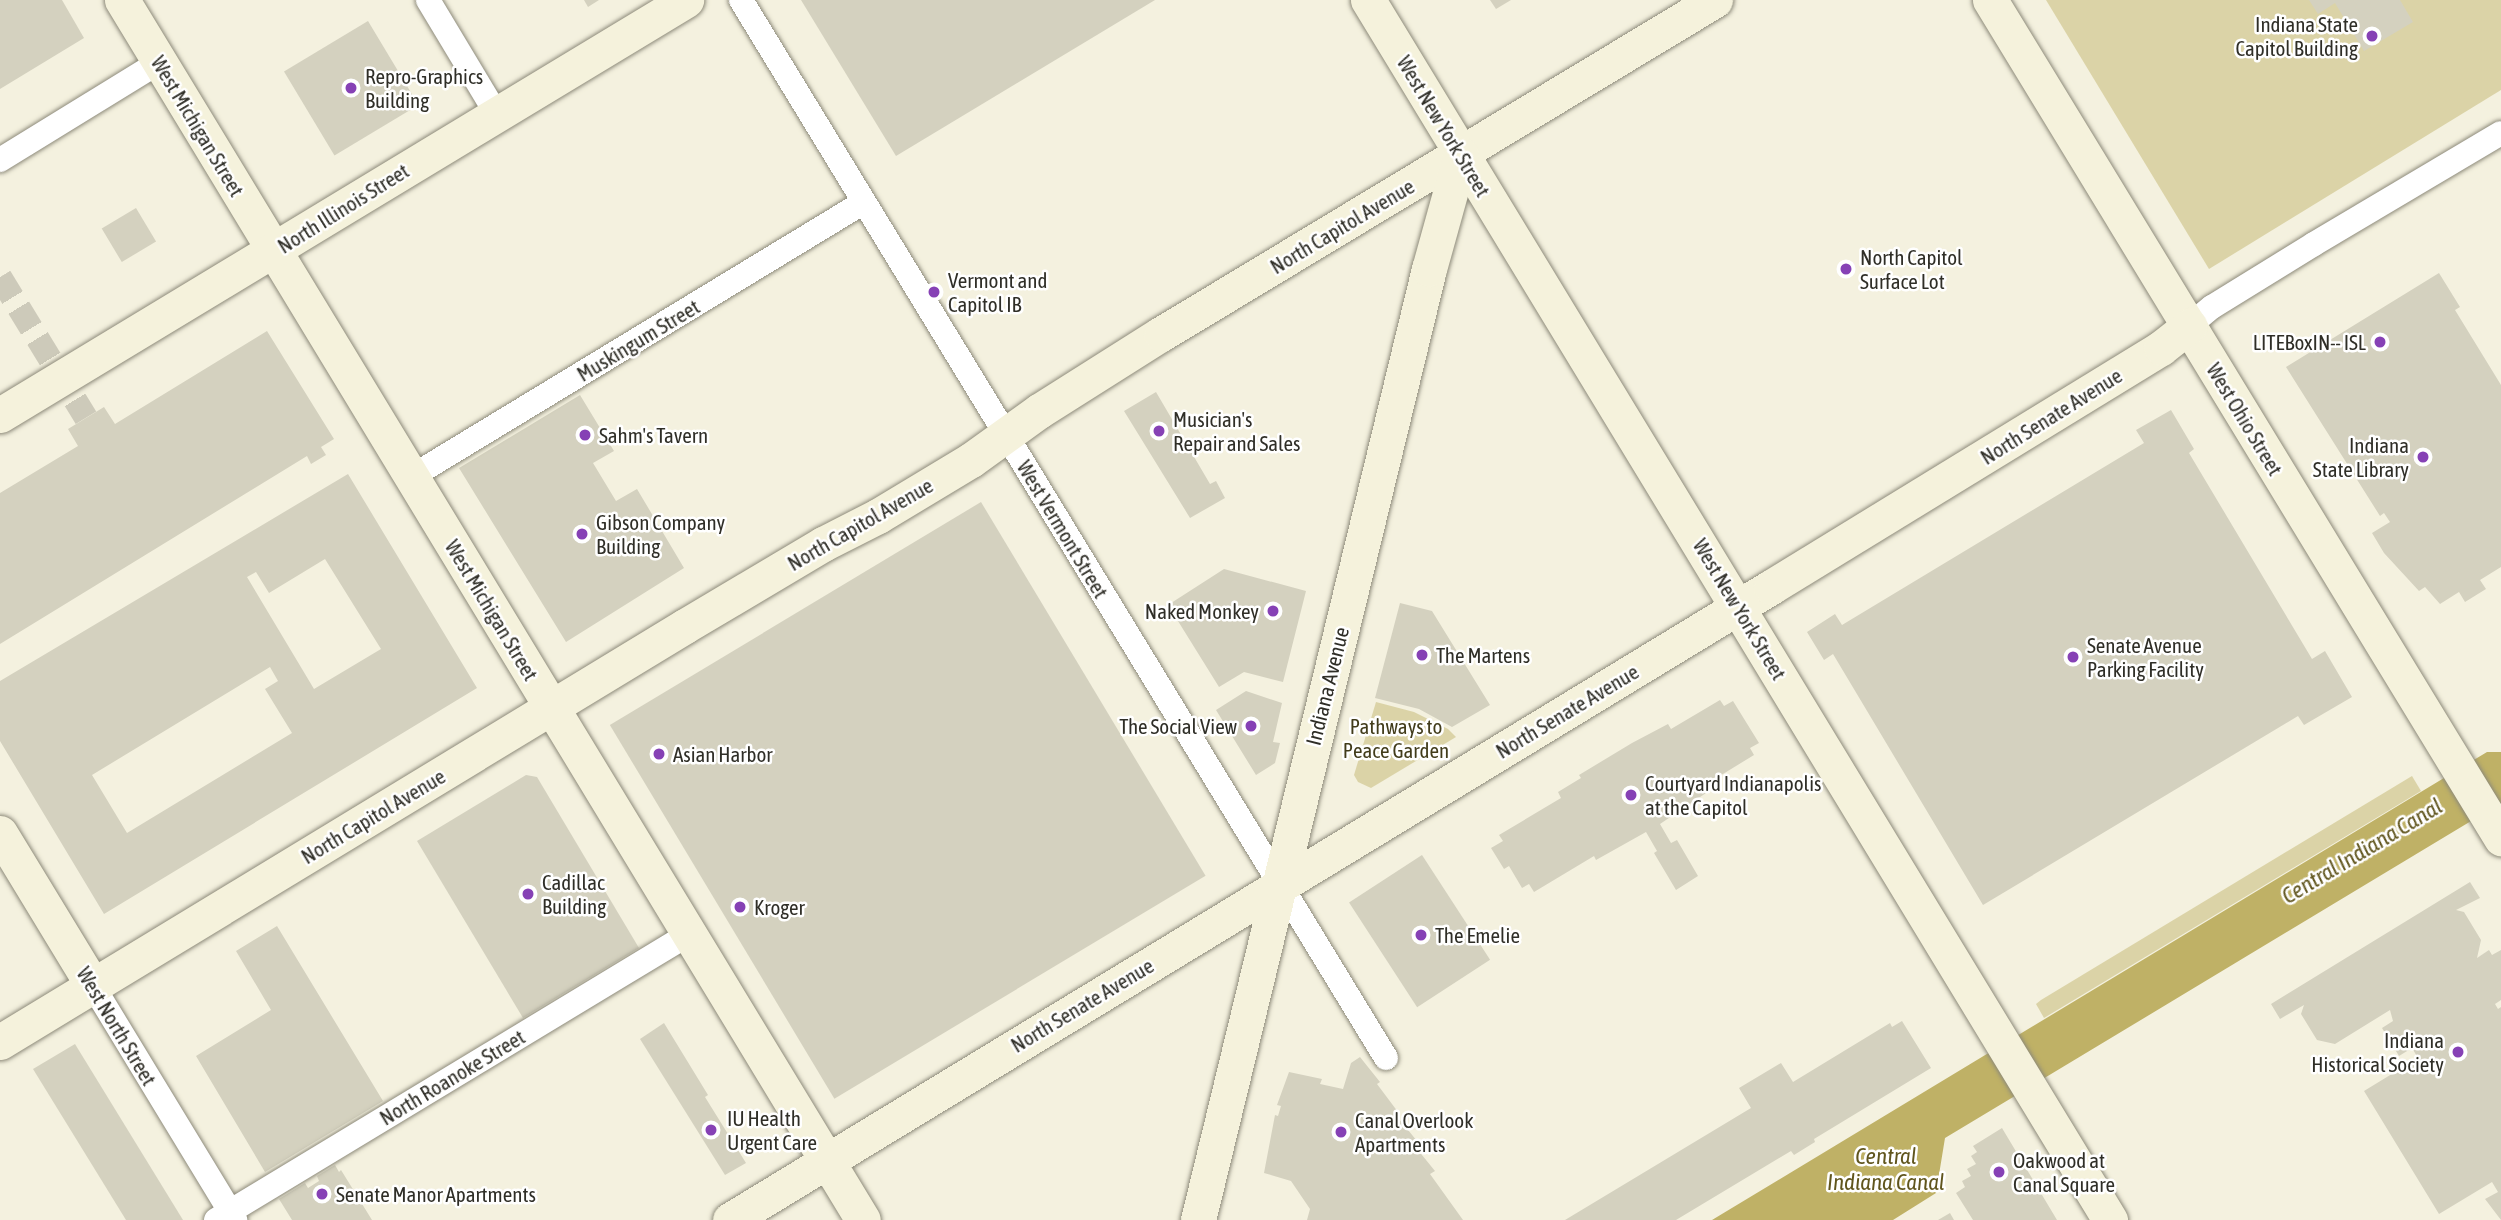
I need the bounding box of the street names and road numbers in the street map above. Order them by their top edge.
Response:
street label: West Michigan Street [146,51,250,201]
street label: West New York Street [1392,51,1496,201]
street label: North Illinois Street [273,158,413,258]
street label: North Capitol Avenue [1265,173,1419,279]
street label: Muskingum Street [572,294,704,386]
street label: West Ohio Street [2202,358,2288,480]
street label: North Senate Avenue [1976,362,2126,470]
street label: West Vermont Street [1012,456,1114,602]
street label: North Capitol Avenue [783,472,937,576]
street label: West New York Street [1688,534,1792,684]
street label: West Michigan Street [440,535,544,685]
street label: Indiana Avenue [1300,624,1354,748]
street label: North Senate Avenue [1491,658,1643,764]
street label: North Capitol Avenue [296,763,450,869]
street label: North Senate Avenue [1006,952,1158,1058]
street label: West North Street [72,962,162,1090]
street label: North Roanoke Street [375,1024,529,1130]

